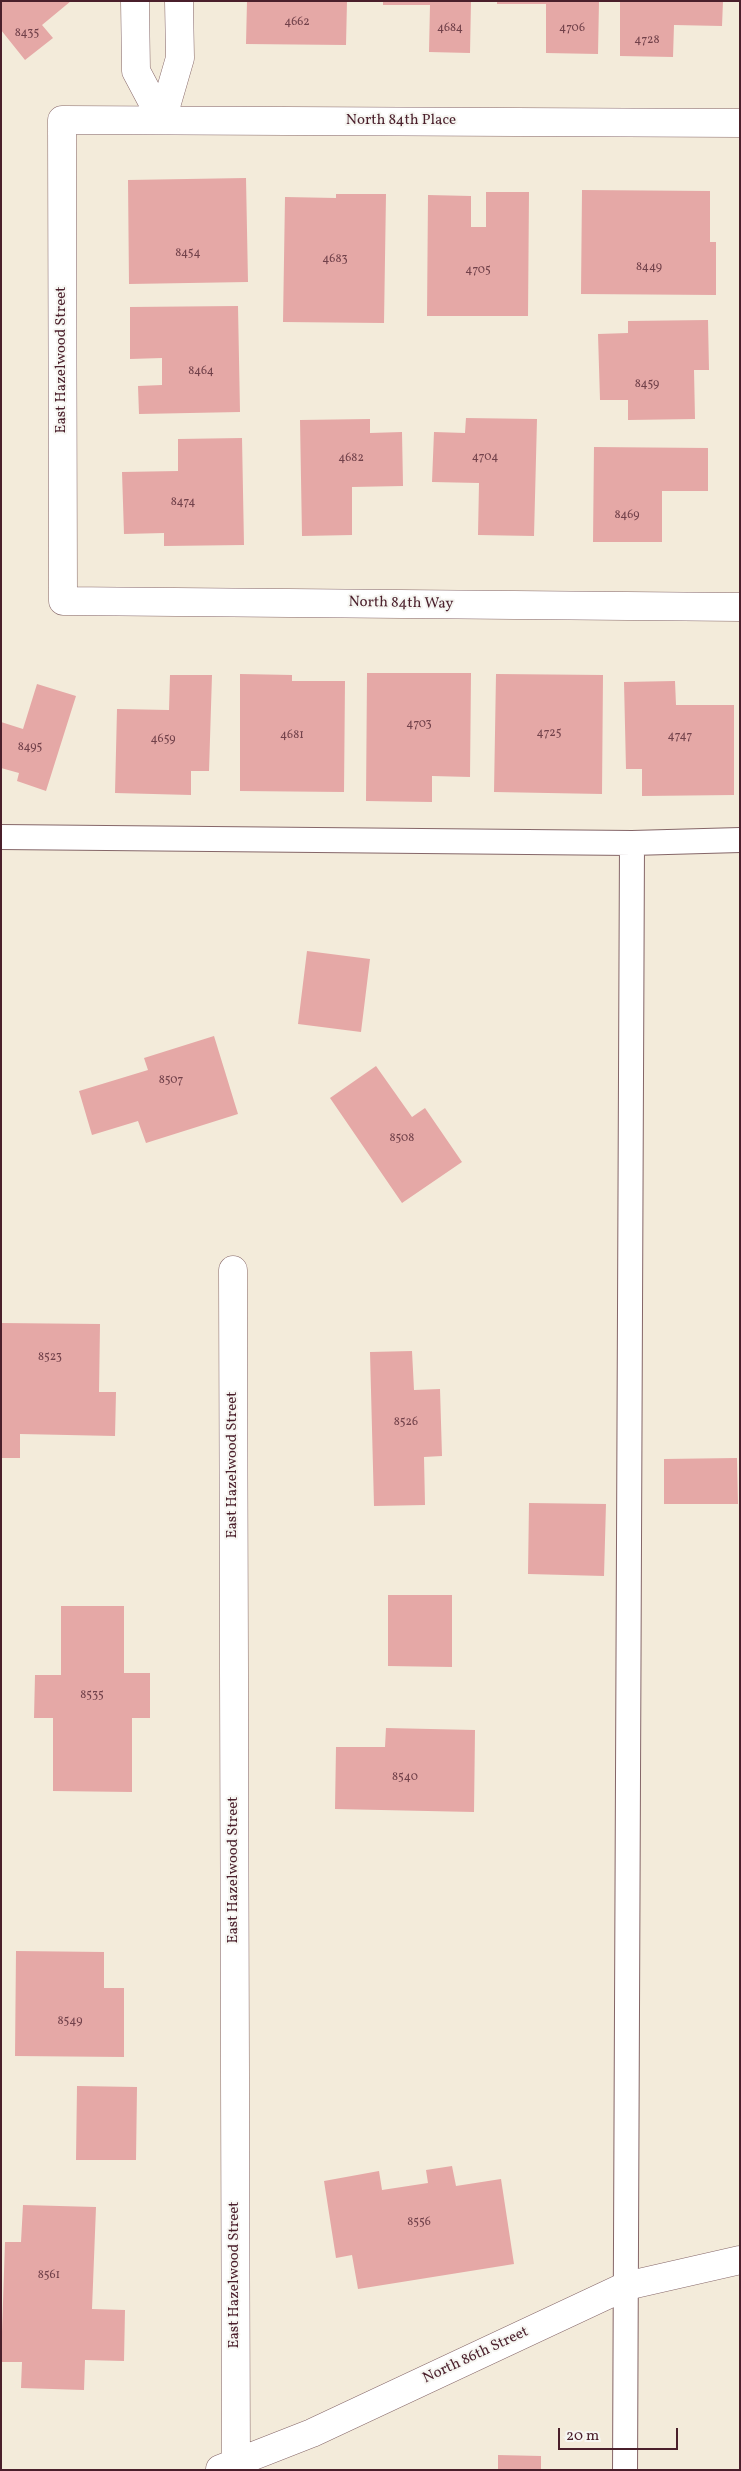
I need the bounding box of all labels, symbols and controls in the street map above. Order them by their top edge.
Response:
house number: 4662 [284,16,310,30]
house number: 4684 [437,22,463,36]
house number: 4706 [559,22,585,36]
house number: 8435 [15,27,39,41]
house number: 4728 [634,34,660,48]
street label: North 84th Place [346,112,456,130]
house number: 8454 [175,247,201,261]
house number: 4683 [322,253,348,267]
house number: 8449 [636,261,662,275]
house number: 4705 [465,264,491,278]
street label: East Hazelwood Street [53,286,71,434]
house number: 8464 [188,365,214,379]
house number: 8459 [635,378,659,392]
house number: 4704 [472,451,498,465]
house number: 4682 [338,452,364,466]
house number: 8474 [171,496,195,510]
house number: 8469 [614,509,640,523]
street label: North 84th Way [348,594,454,614]
house number: 4703 [406,718,432,732]
house number: 4725 [537,727,561,741]
house number: 4681 [280,729,304,743]
house number: 4747 [668,730,692,744]
house number: 4659 [151,733,175,747]
house number: 8495 [18,741,42,755]
house number: 8507 [159,1074,183,1088]
house number: 8508 [390,1132,414,1146]
house number: 8523 [38,1351,62,1365]
street label: East Hazelwood Street [224,1391,242,1539]
house number: 8526 [394,1416,418,1430]
house number: 8535 [80,1689,104,1703]
house number: 8540 [392,1771,418,1785]
street label: East Hazelwood Street [225,1796,243,1944]
house number: 8549 [58,2015,82,2029]
street label: East Hazelwood Street [226,2201,244,2349]
house number: 8556 [407,2216,431,2230]
house number: 8561 [38,2269,60,2283]
street label: North 86th Street [420,2324,532,2388]
scale bar [561,2418,681,2450]
text: 20 m [566,2426,599,2447]

